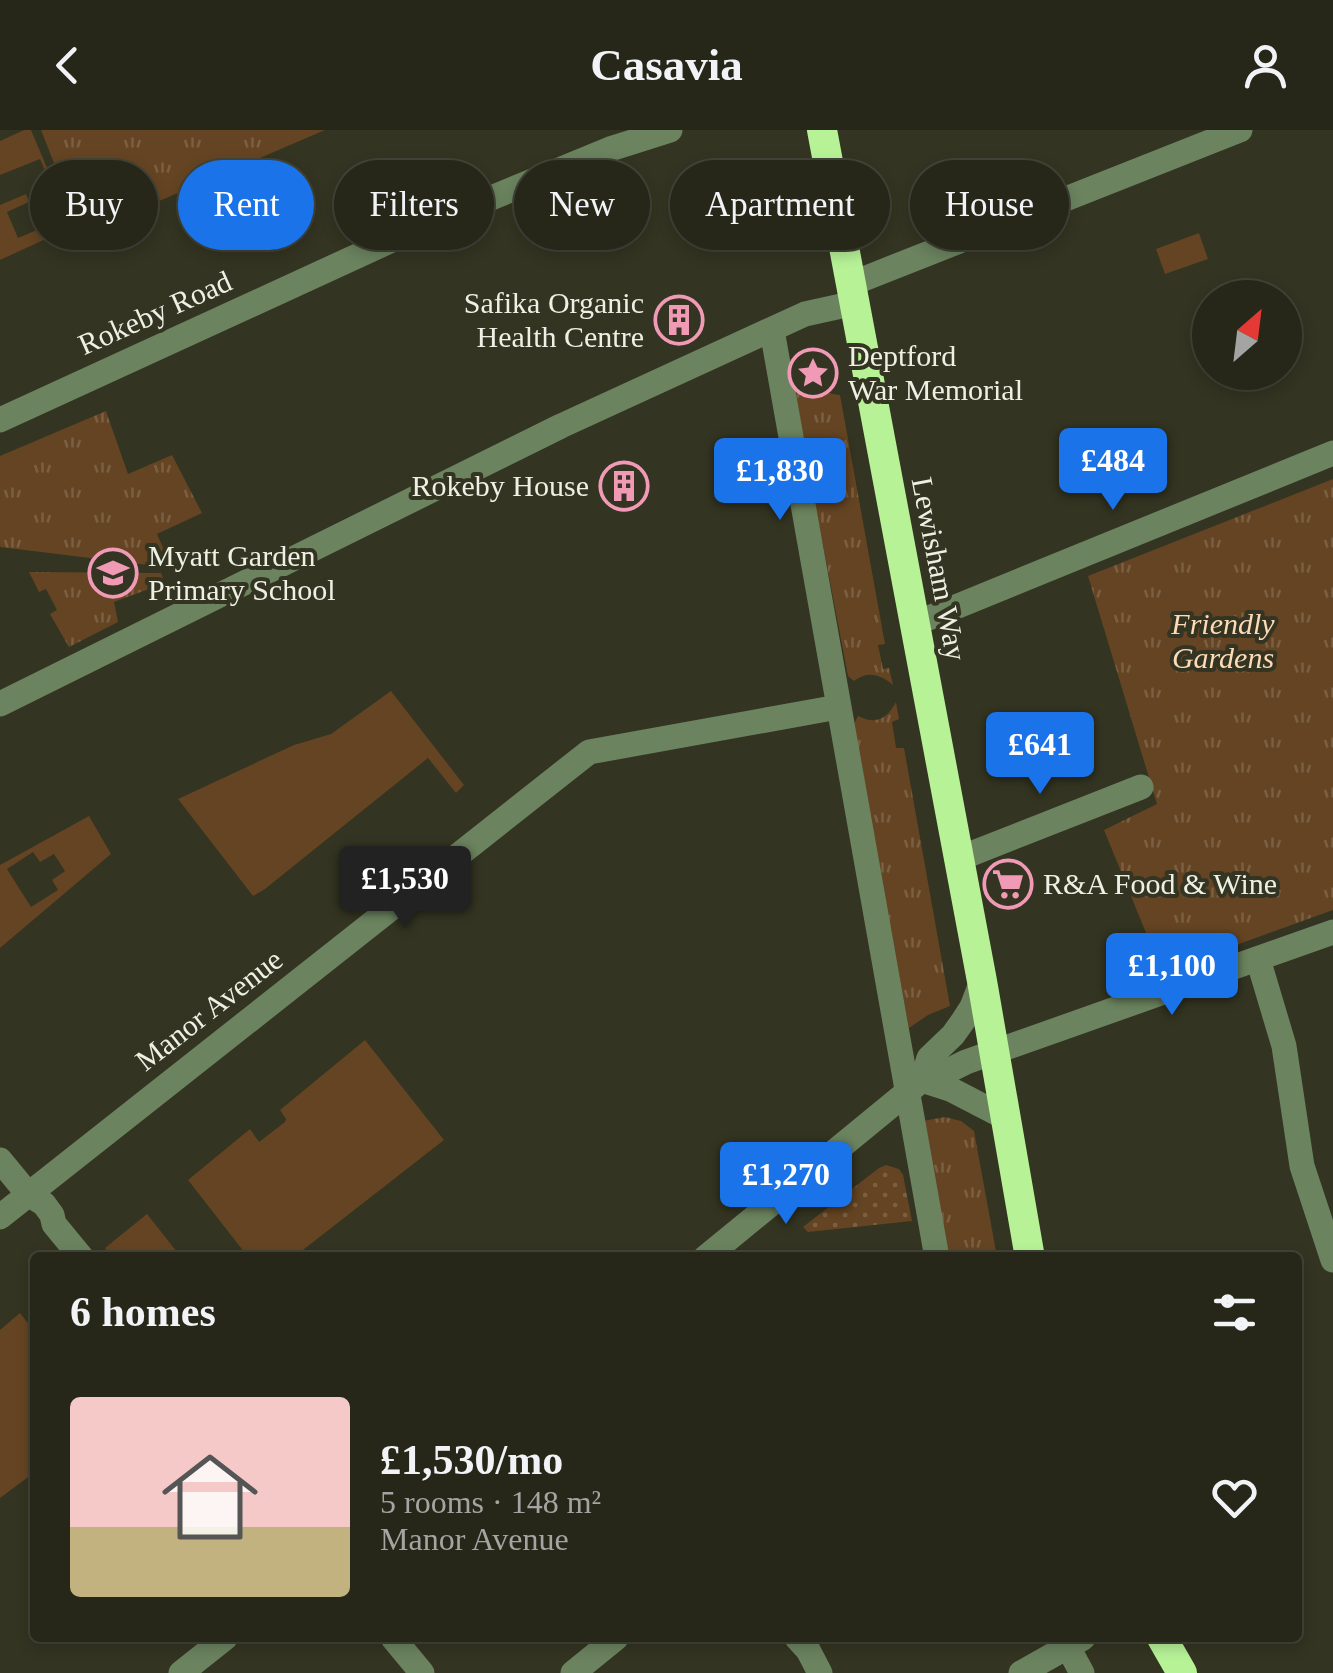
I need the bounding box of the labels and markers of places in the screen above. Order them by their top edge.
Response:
place label: Safika Organic Health Centre [464,286,644,353]
building icon: Safika Organic Health Centre [653,294,705,346]
place label: Deptford War Memorial [848,339,1023,406]
place icon: Deptford War Memorial [787,347,839,399]
pin: £484 [1054,428,1172,513]
pin: £1,830 [699,438,861,523]
building icon: Rokeby House [598,460,650,512]
place label: Rokeby House [412,469,589,502]
place label: Myatt Garden Primary School [148,539,336,606]
school or university icon: Myatt Garden Primary School [87,547,139,599]
pin: £641 [981,712,1099,797]
pin: £1,530 [324,846,486,931]
supermarket icon: R&A Food & Wine [982,858,1034,910]
place label: R&A Food & Wine [1043,867,1277,900]
pin: £1,100 [1091,933,1253,1018]
pin: £1,270 [705,1142,867,1227]

